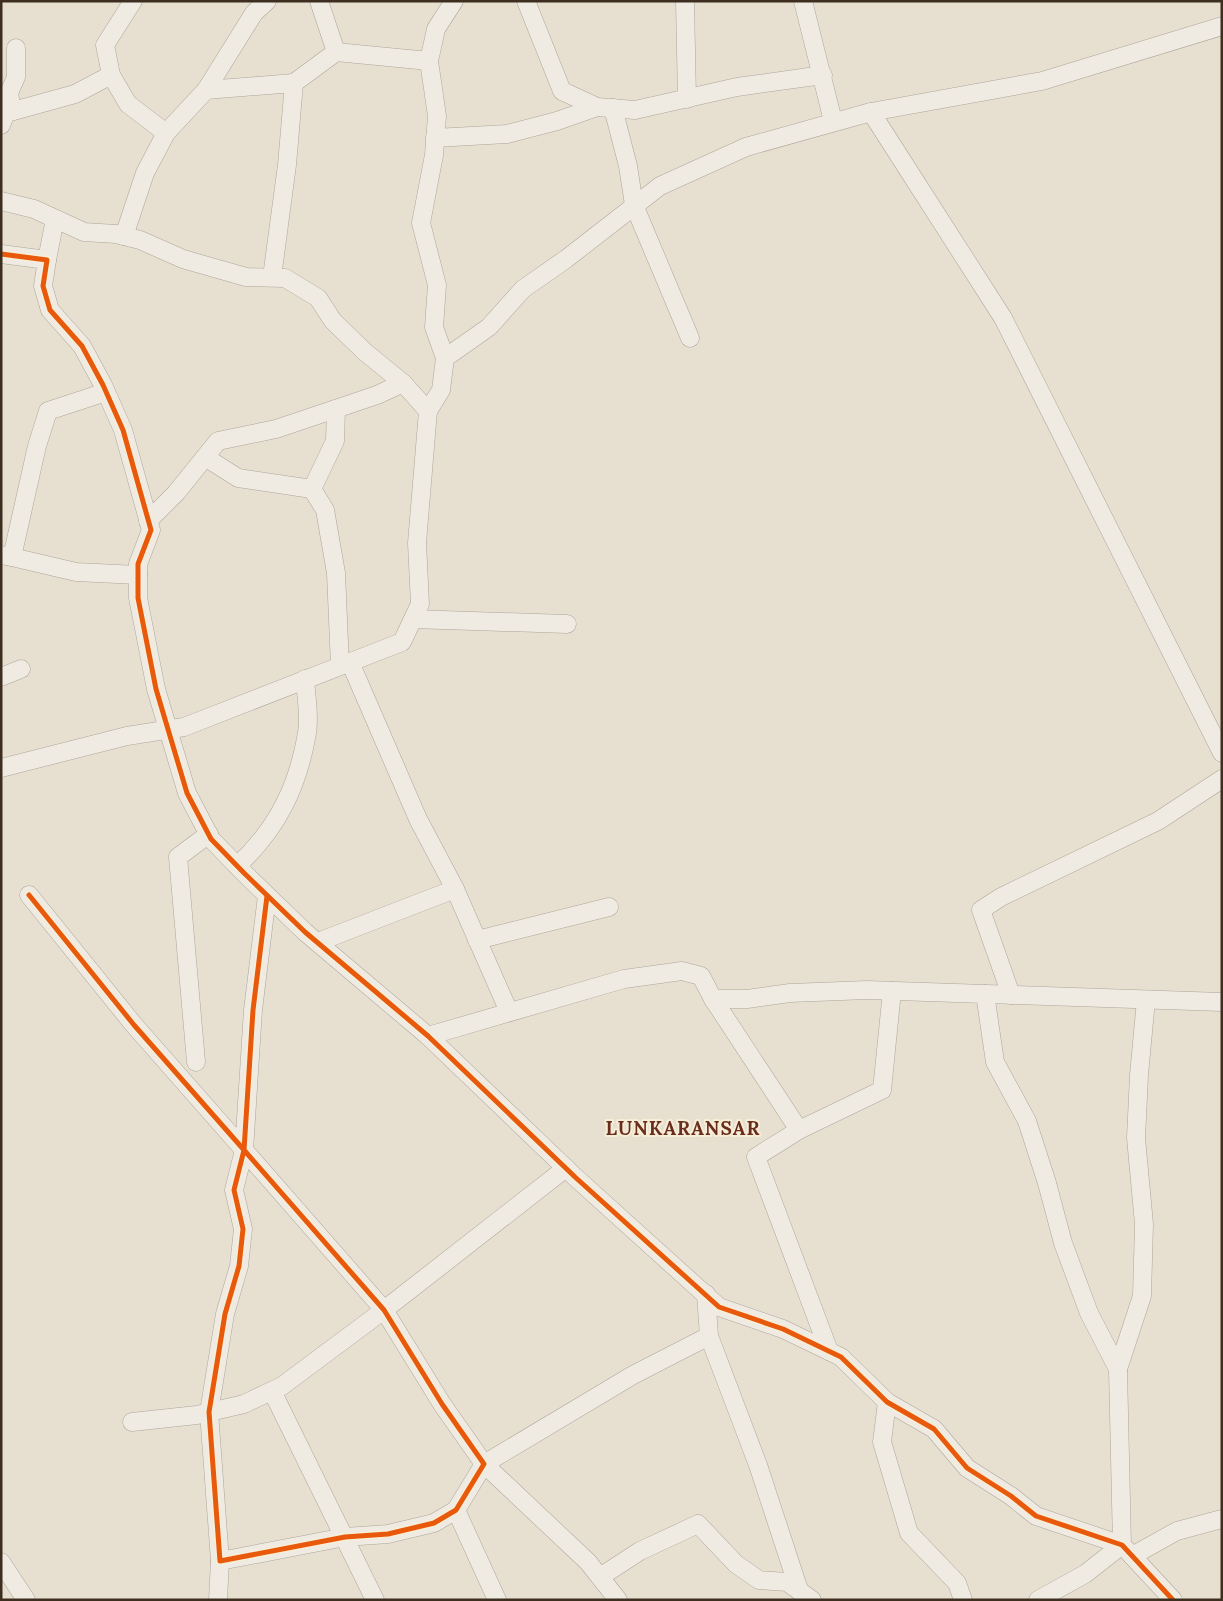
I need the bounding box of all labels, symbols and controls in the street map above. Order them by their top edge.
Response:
district label: LUNKARANSAR [606,1116,760,1140]

